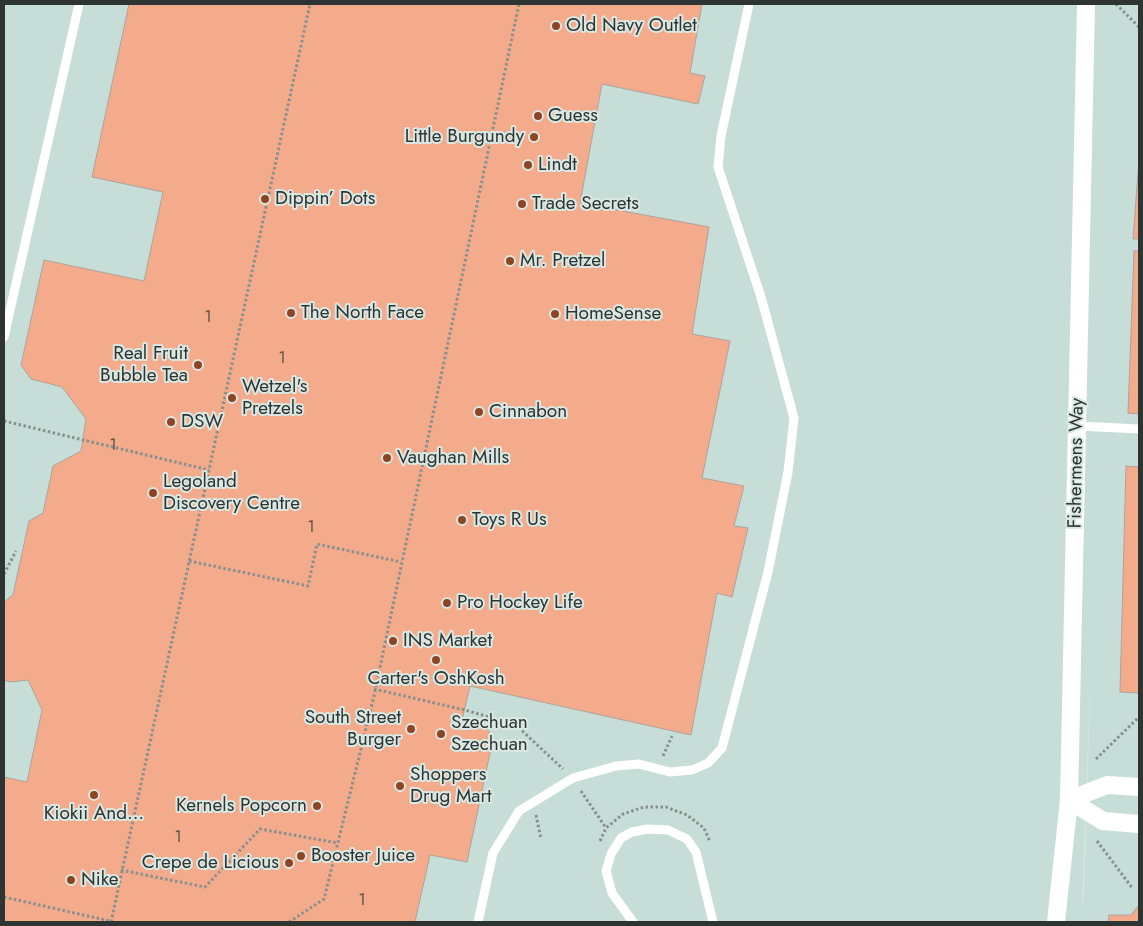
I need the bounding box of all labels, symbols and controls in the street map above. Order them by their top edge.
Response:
place label: Old Navy Outlet [566,15,697,37]
marker: Old Navy Outlet [550,20,562,32]
place label: Guess [548,105,598,127]
marker: Guess [532,110,544,122]
place label: Little Burgundy [405,126,524,148]
marker: Little Burgundy [528,131,540,143]
place label: Lindt [538,154,577,176]
marker: Lindt [522,159,534,171]
place label: Dippin’ Dots [275,188,375,210]
marker: Dippin’ Dots [259,193,271,205]
place label: Trade Secrets [532,193,639,215]
marker: Trade Secrets [516,198,528,210]
place label: Mr. Pretzel [520,250,605,272]
marker: Mr. Pretzel [504,255,516,267]
place label: The North Face [301,302,424,324]
place label: HomeSense [565,303,661,325]
marker: The North Face [285,307,297,319]
house number: 1 [204,308,212,328]
marker: HomeSense [549,308,561,320]
place label: Real Fruit Bubble Tea [100,343,188,387]
house number: 1 [278,349,286,369]
marker: Real Fruit Bubble Tea [192,359,204,371]
place label: Wetzel's Pretzels [242,376,307,420]
marker: Wetzel's Pretzels [226,392,238,404]
street label: Fishermens Way [1064,397,1090,529]
place label: Cinnabon [489,401,567,423]
marker: Cinnabon [473,406,485,418]
place label: DSW [181,411,223,433]
marker: DSW [165,416,177,428]
house number: 1 [109,436,117,456]
place label: Vaughan Mills [397,447,509,469]
marker: Vaughan Mills [381,452,393,464]
place label: Legoland Discovery Centre [163,471,300,515]
marker: Legoland Discovery Centre [147,487,159,499]
place label: Toys R Us [472,509,547,531]
marker: Toys R Us [456,514,468,526]
house number: 1 [307,518,315,538]
place label: Pro Hockey Life [457,592,583,614]
marker: Pro Hockey Life [441,597,453,609]
place label: INS Market [403,630,492,652]
marker: INS Market [387,635,399,647]
marker: Carter's OshKosh [430,654,442,666]
place label: Carter's OshKosh [367,668,505,690]
place label: South Street Burger [305,707,401,751]
place label: Szechuan Szechuan [451,712,528,756]
marker: South Street Burger [405,723,417,735]
marker: Szechuan Szechuan [435,728,447,740]
place label: Shoppers Drug Mart [410,764,492,808]
marker: Shoppers Drug Mart [394,780,406,792]
marker: Kiokii And… [88,789,100,801]
place label: Kernels Popcorn [176,795,307,817]
marker: Kernels Popcorn [311,800,323,812]
place label: Kiokii And… [44,803,144,825]
house number: 1 [174,828,182,848]
place label: Booster Juice [311,845,415,867]
marker: Booster Juice [295,850,307,862]
place label: Crepe de Licious [142,852,279,874]
marker: Crepe de Licious [283,857,295,869]
place label: Nike [81,869,119,891]
marker: Nike [65,874,77,886]
house number: 1 [358,891,366,911]

